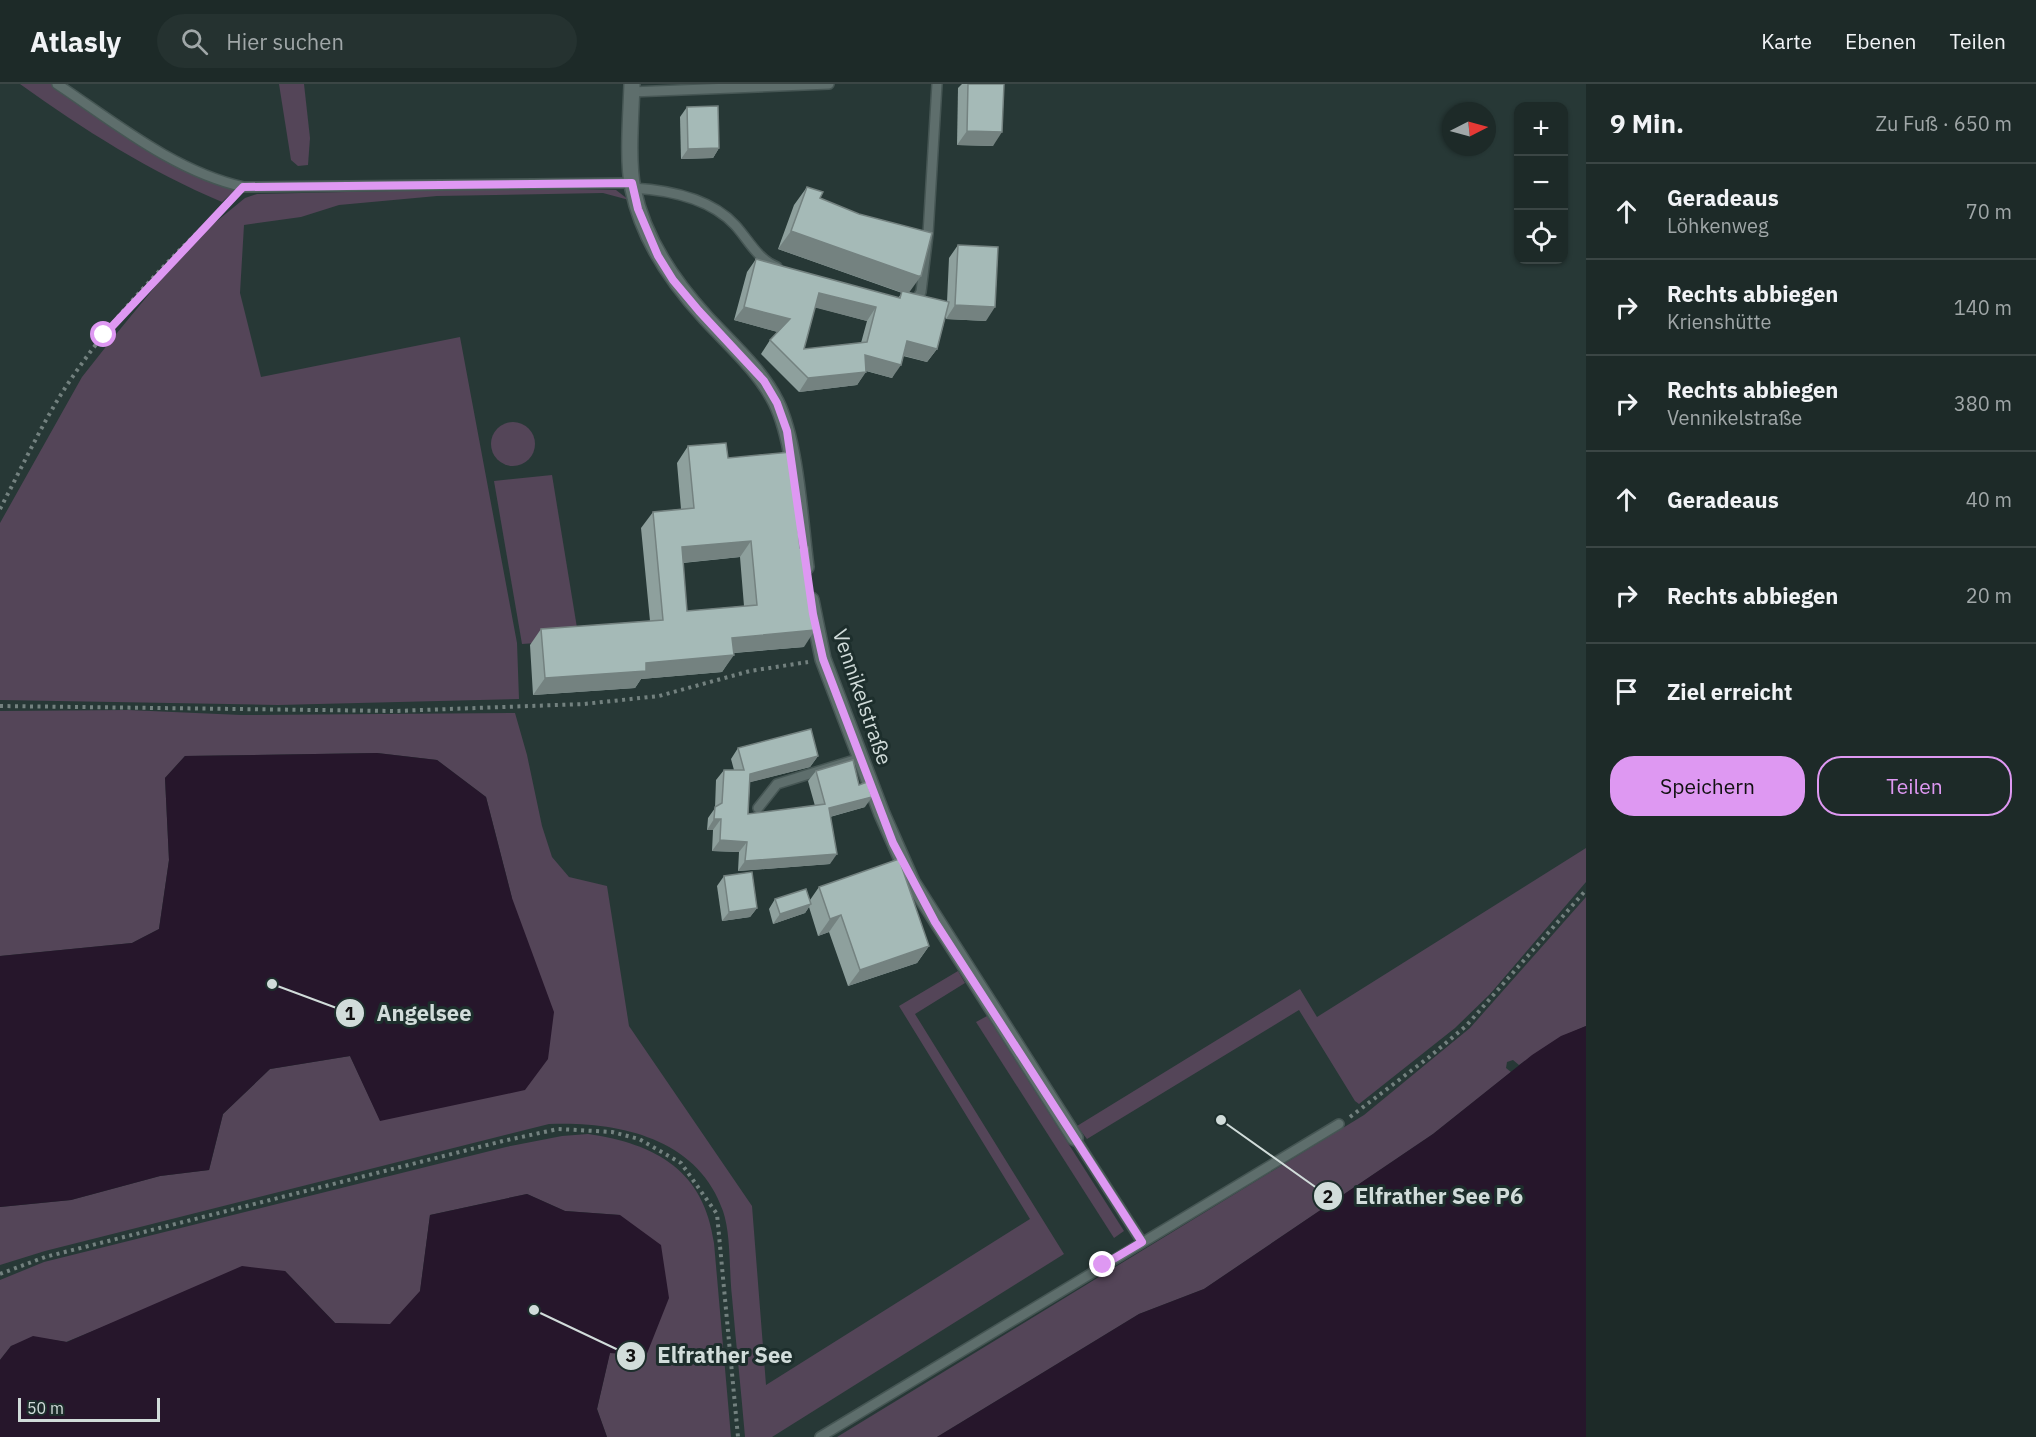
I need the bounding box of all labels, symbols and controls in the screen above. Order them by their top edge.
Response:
search box [157,14,577,68]
text: Atlasly [30,23,121,60]
icon: search [178,25,211,58]
text: Hier suchen [226,27,344,56]
text: Karte [1761,27,1812,55]
text: Ebenen [1845,27,1916,55]
text: Teilen [1949,27,2006,55]
north arrow [1442,102,1496,156]
map controls [1514,102,1568,264]
button: + [1514,102,1568,156]
text: 9 Min. [1610,106,1684,140]
text: Zu Fuß · 650 m [1875,110,2012,137]
button: − [1514,156,1568,210]
text: Geradeaus [1667,183,1779,212]
icon: ahead [1610,195,1643,228]
text: 70 m [1966,198,2012,225]
button: locate [1514,210,1568,264]
text: Löhkenweg [1667,212,1769,239]
text: Rechts abbiegen [1667,279,1838,308]
icon: right [1610,291,1643,324]
text: 140 m [1954,294,2012,321]
text: Krienshütte [1667,308,1771,335]
route start [90,321,116,347]
text: Rechts abbiegen [1667,375,1838,404]
icon: right [1610,387,1643,420]
text: 380 m [1954,390,2012,417]
text: Vennikelstraße [1667,404,1802,431]
icon: ahead [1610,483,1643,516]
text: Geradeaus [1667,485,1779,514]
text: 40 m [1966,486,2012,513]
icon: right [1610,579,1643,612]
text: Rechts abbiegen [1667,581,1838,610]
text: 20 m [1966,582,2012,609]
street label: Vennikelstraße [827,625,899,768]
icon: arrive [1610,675,1643,708]
text: Ziel erreicht [1667,677,1792,706]
button: Speichern [1610,756,1805,816]
button: Teilen [1817,756,2012,816]
callout: Angelsee [335,993,484,1033]
text: Angelsee [376,998,472,1027]
text: 1 [345,1002,356,1025]
callout: Elfrather See P6 [1313,1176,1535,1216]
text: Elfrather See P6 [1355,1181,1523,1210]
text: 2 [1323,1185,1333,1208]
route end [1089,1251,1115,1277]
callout: Elfrather See [616,1336,805,1376]
text: Elfrather See [657,1340,793,1369]
text: 3 [626,1344,636,1367]
scale bar [18,1395,160,1422]
text: 50 m [27,1398,64,1418]

